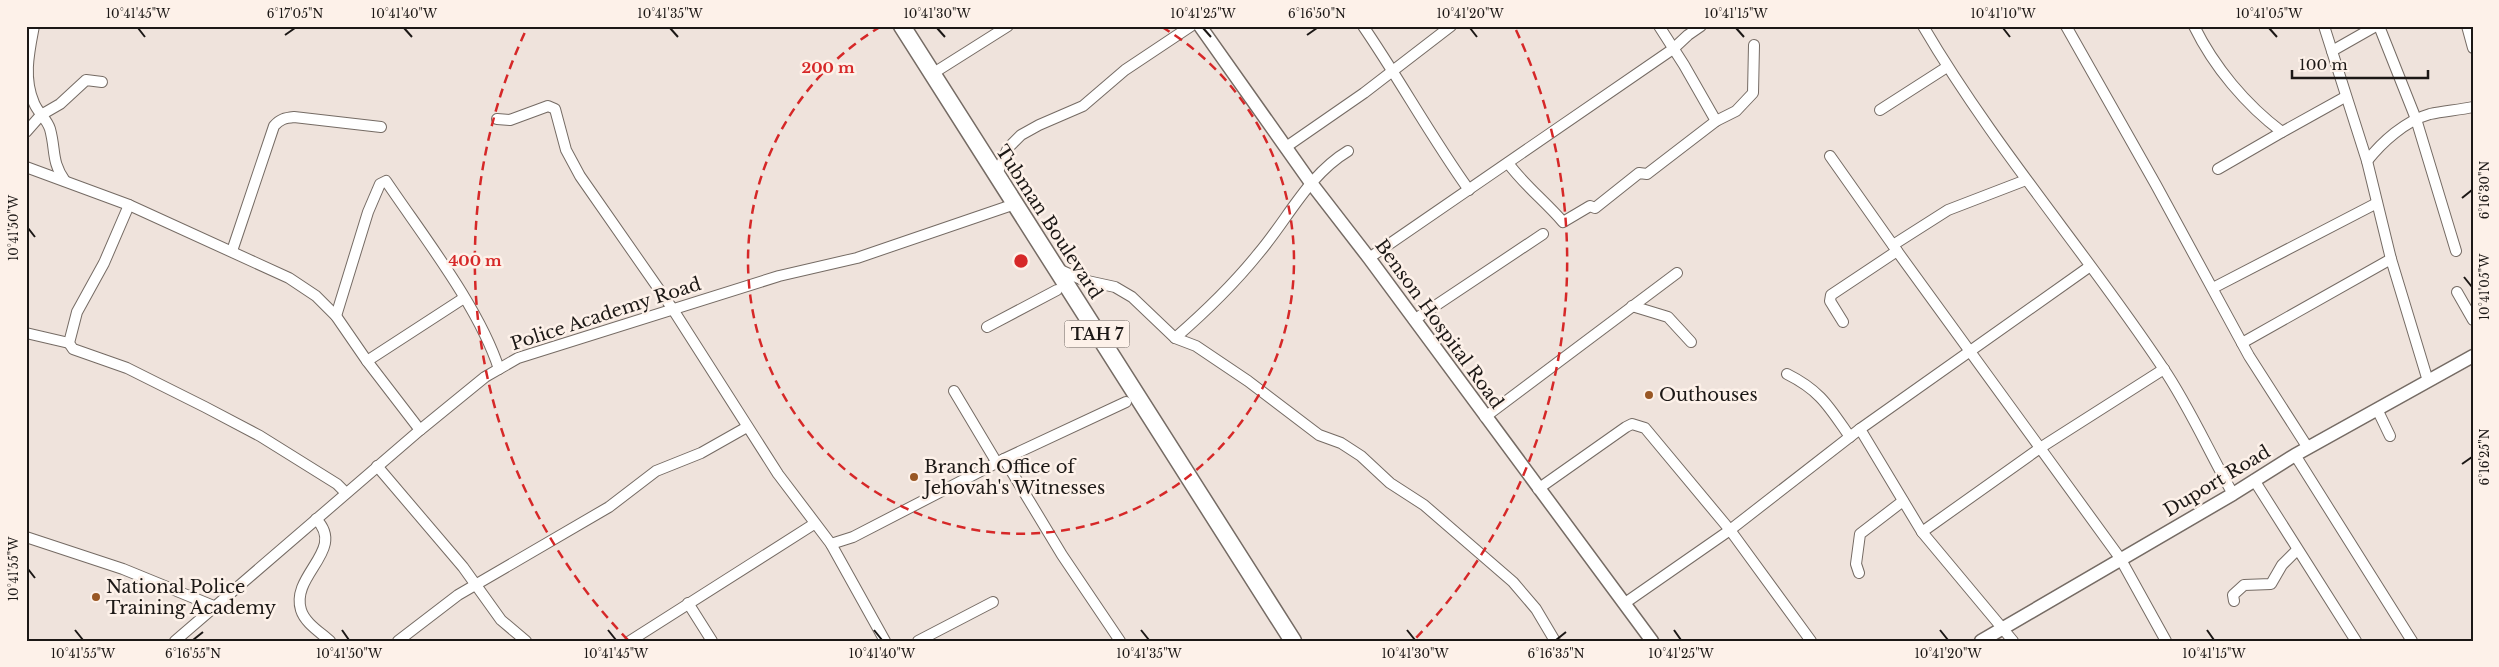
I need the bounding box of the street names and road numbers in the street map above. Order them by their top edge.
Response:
street label: Tubman Boulevard [991,141,1107,303]
street label: Benson Hospital Road [1370,235,1508,413]
street label: Police Academy Road [508,273,704,355]
road number: TAH 7 [1064,320,1130,348]
street label: Duport Road [2160,441,2274,521]

